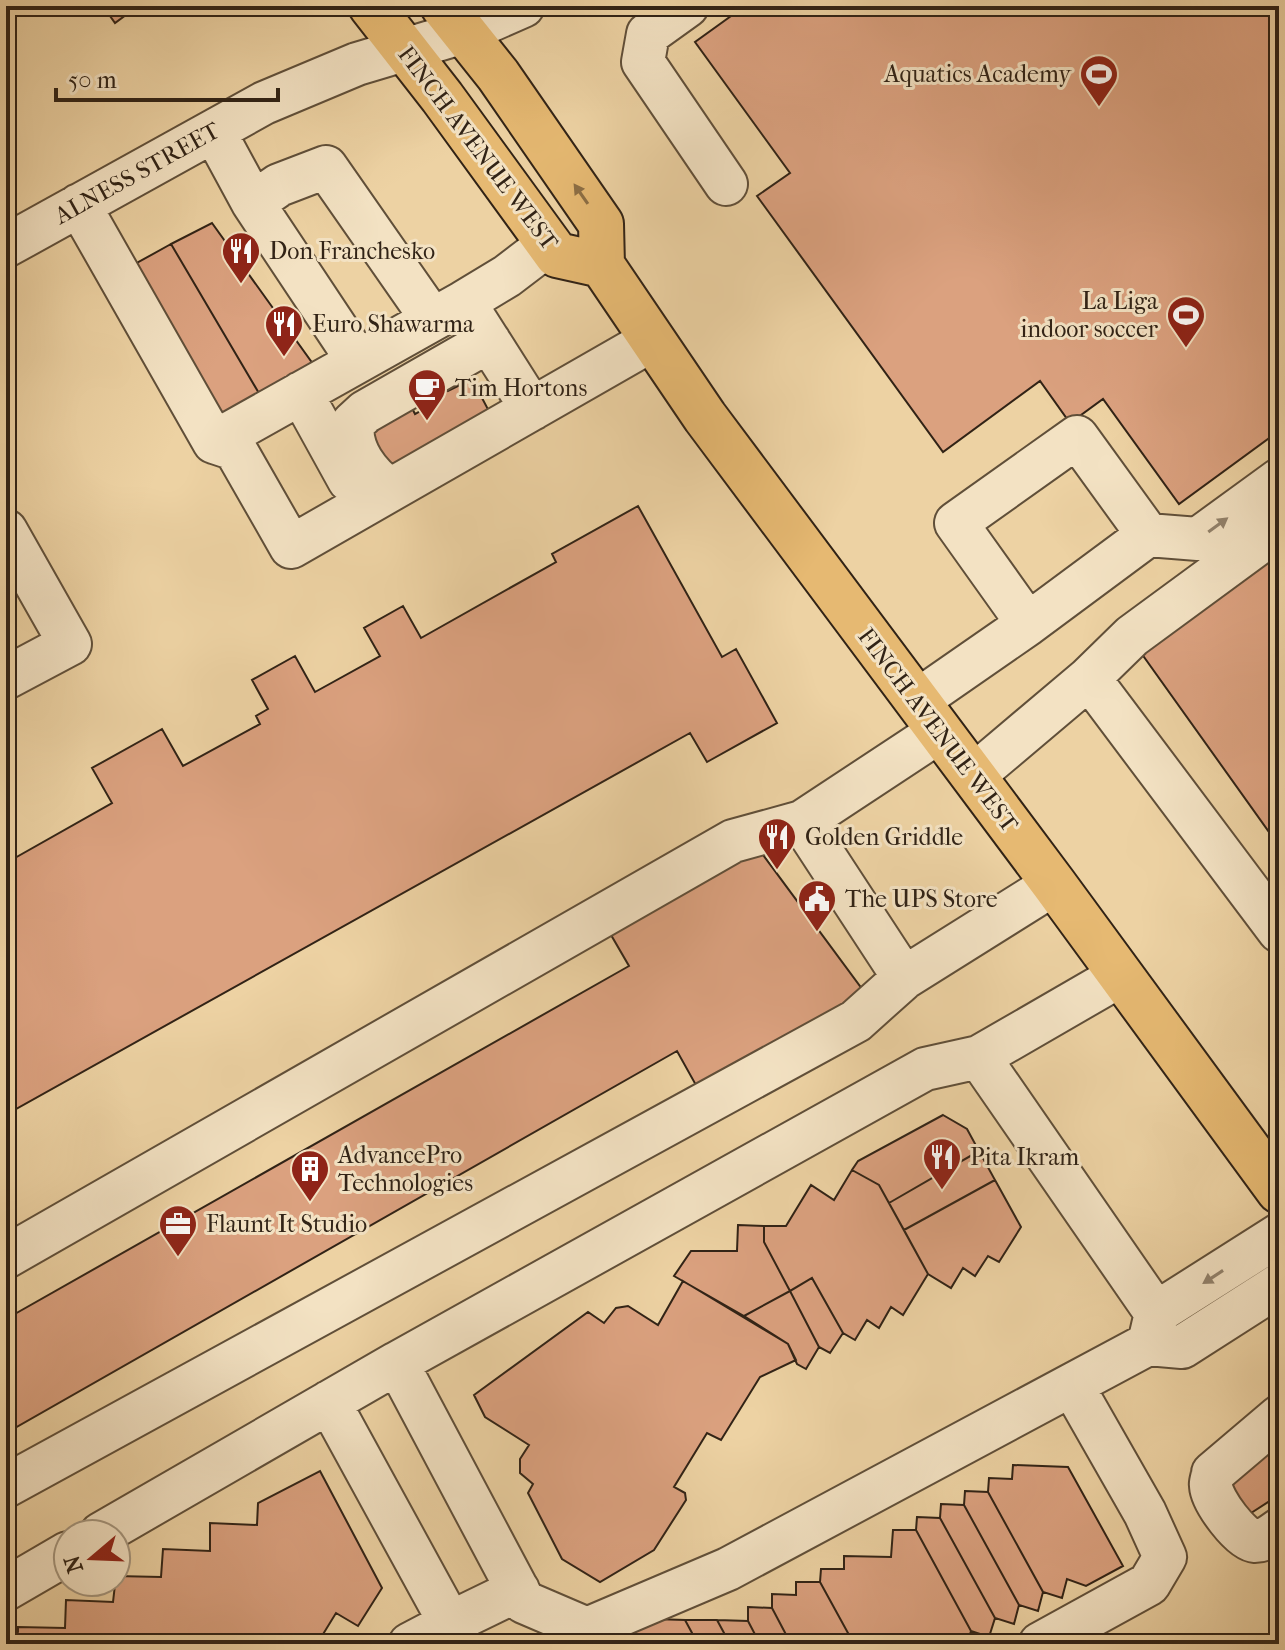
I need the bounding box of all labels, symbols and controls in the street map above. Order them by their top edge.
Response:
street label: FINCH AVENUE WEST [392,40,564,256]
scale bar [56,52,278,102]
sports icon: Aquatics Academy [1078,53,1120,108]
place label: Aquatics Academy [883,60,1072,88]
text: 50 m [68,66,117,94]
street label: ALNESS STREET [49,116,225,230]
one-way arrow [573,183,588,204]
restaurant icon: Don Franchesko [220,230,262,285]
place label: Don Franchesko [269,237,435,265]
place label: La Liga indoor soccer [1020,287,1159,343]
sports icon: La Liga indoor soccer [1165,294,1207,349]
restaurant icon: Euro Shawarma [263,303,305,358]
place label: Euro Shawarma [312,310,475,338]
cafe icon: Tim Hortons [406,367,448,422]
place label: Tim Hortons [455,374,587,402]
one-way arrow [1208,517,1228,533]
street label: FINCH AVENUE WEST [852,622,1024,838]
restaurant icon: Golden Griddle [756,816,798,871]
place label: Golden Griddle [805,823,963,851]
public building icon: The UPS Store [796,878,838,933]
place label: The UPS Store [845,885,998,913]
restaurant icon: Pita Ikram [921,1136,963,1191]
place label: AdvancePro Technologies [337,1141,473,1197]
place label: Pita Ikram [970,1143,1079,1171]
building icon: AdvancePro Technologies [289,1148,331,1203]
office icon: Flaunt It Studio [157,1203,199,1258]
place label: Flaunt It Studio [206,1210,367,1238]
one-way arrow [1202,1269,1224,1283]
north arrow [52,1518,132,1598]
text: N [59,1552,89,1576]

